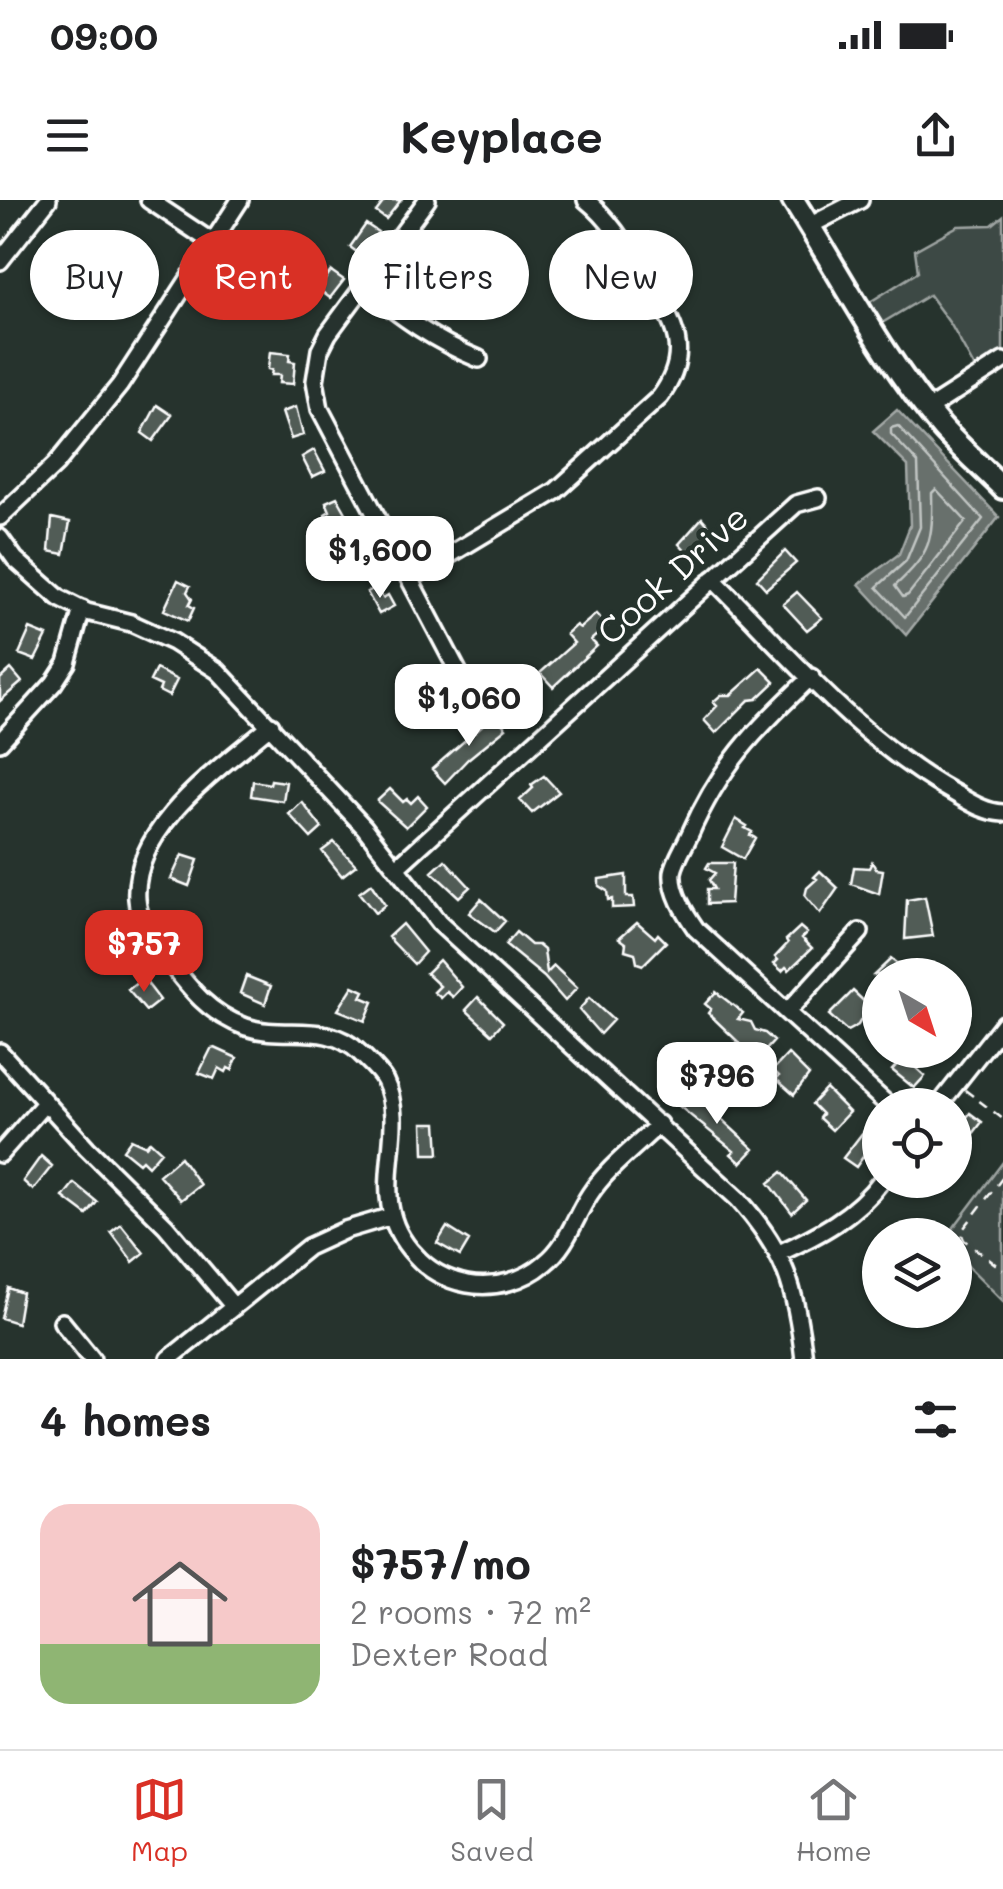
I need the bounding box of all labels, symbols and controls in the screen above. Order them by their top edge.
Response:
text: 09:00 [50,10,158,60]
text: Keyplace [400,106,603,164]
icon: menu [40,108,95,163]
icon: share [908,108,963,163]
chip: Buy [30,230,159,320]
chip: Rent [179,230,328,320]
chip: Filters [348,230,529,320]
chip: New [549,230,693,320]
street label: Cook Drive [586,493,757,654]
pin: $1,600 [299,516,461,601]
text: $1,600 [328,527,432,569]
pin: $1,060 [388,664,550,749]
text: $1,060 [417,675,521,717]
pin: $757 [85,910,203,995]
text: $757 [107,921,181,963]
north arrow [862,958,972,1068]
map controls [862,958,972,1328]
pin: $796 [658,1042,776,1127]
text: $796 [679,1053,755,1095]
button: locate [862,1088,972,1198]
button: layers [862,1218,972,1328]
text: 4 homes [40,1392,211,1447]
icon: filters [908,1392,963,1447]
text: $757/mo [350,1535,531,1590]
icon: home [120,1544,240,1664]
text: 2 rooms · 72 m² [350,1590,591,1632]
text: Dexter Road [350,1632,548,1674]
tab: Map [131,1772,188,1868]
tab: Saved [450,1772,533,1868]
tab: Home [796,1772,872,1868]

